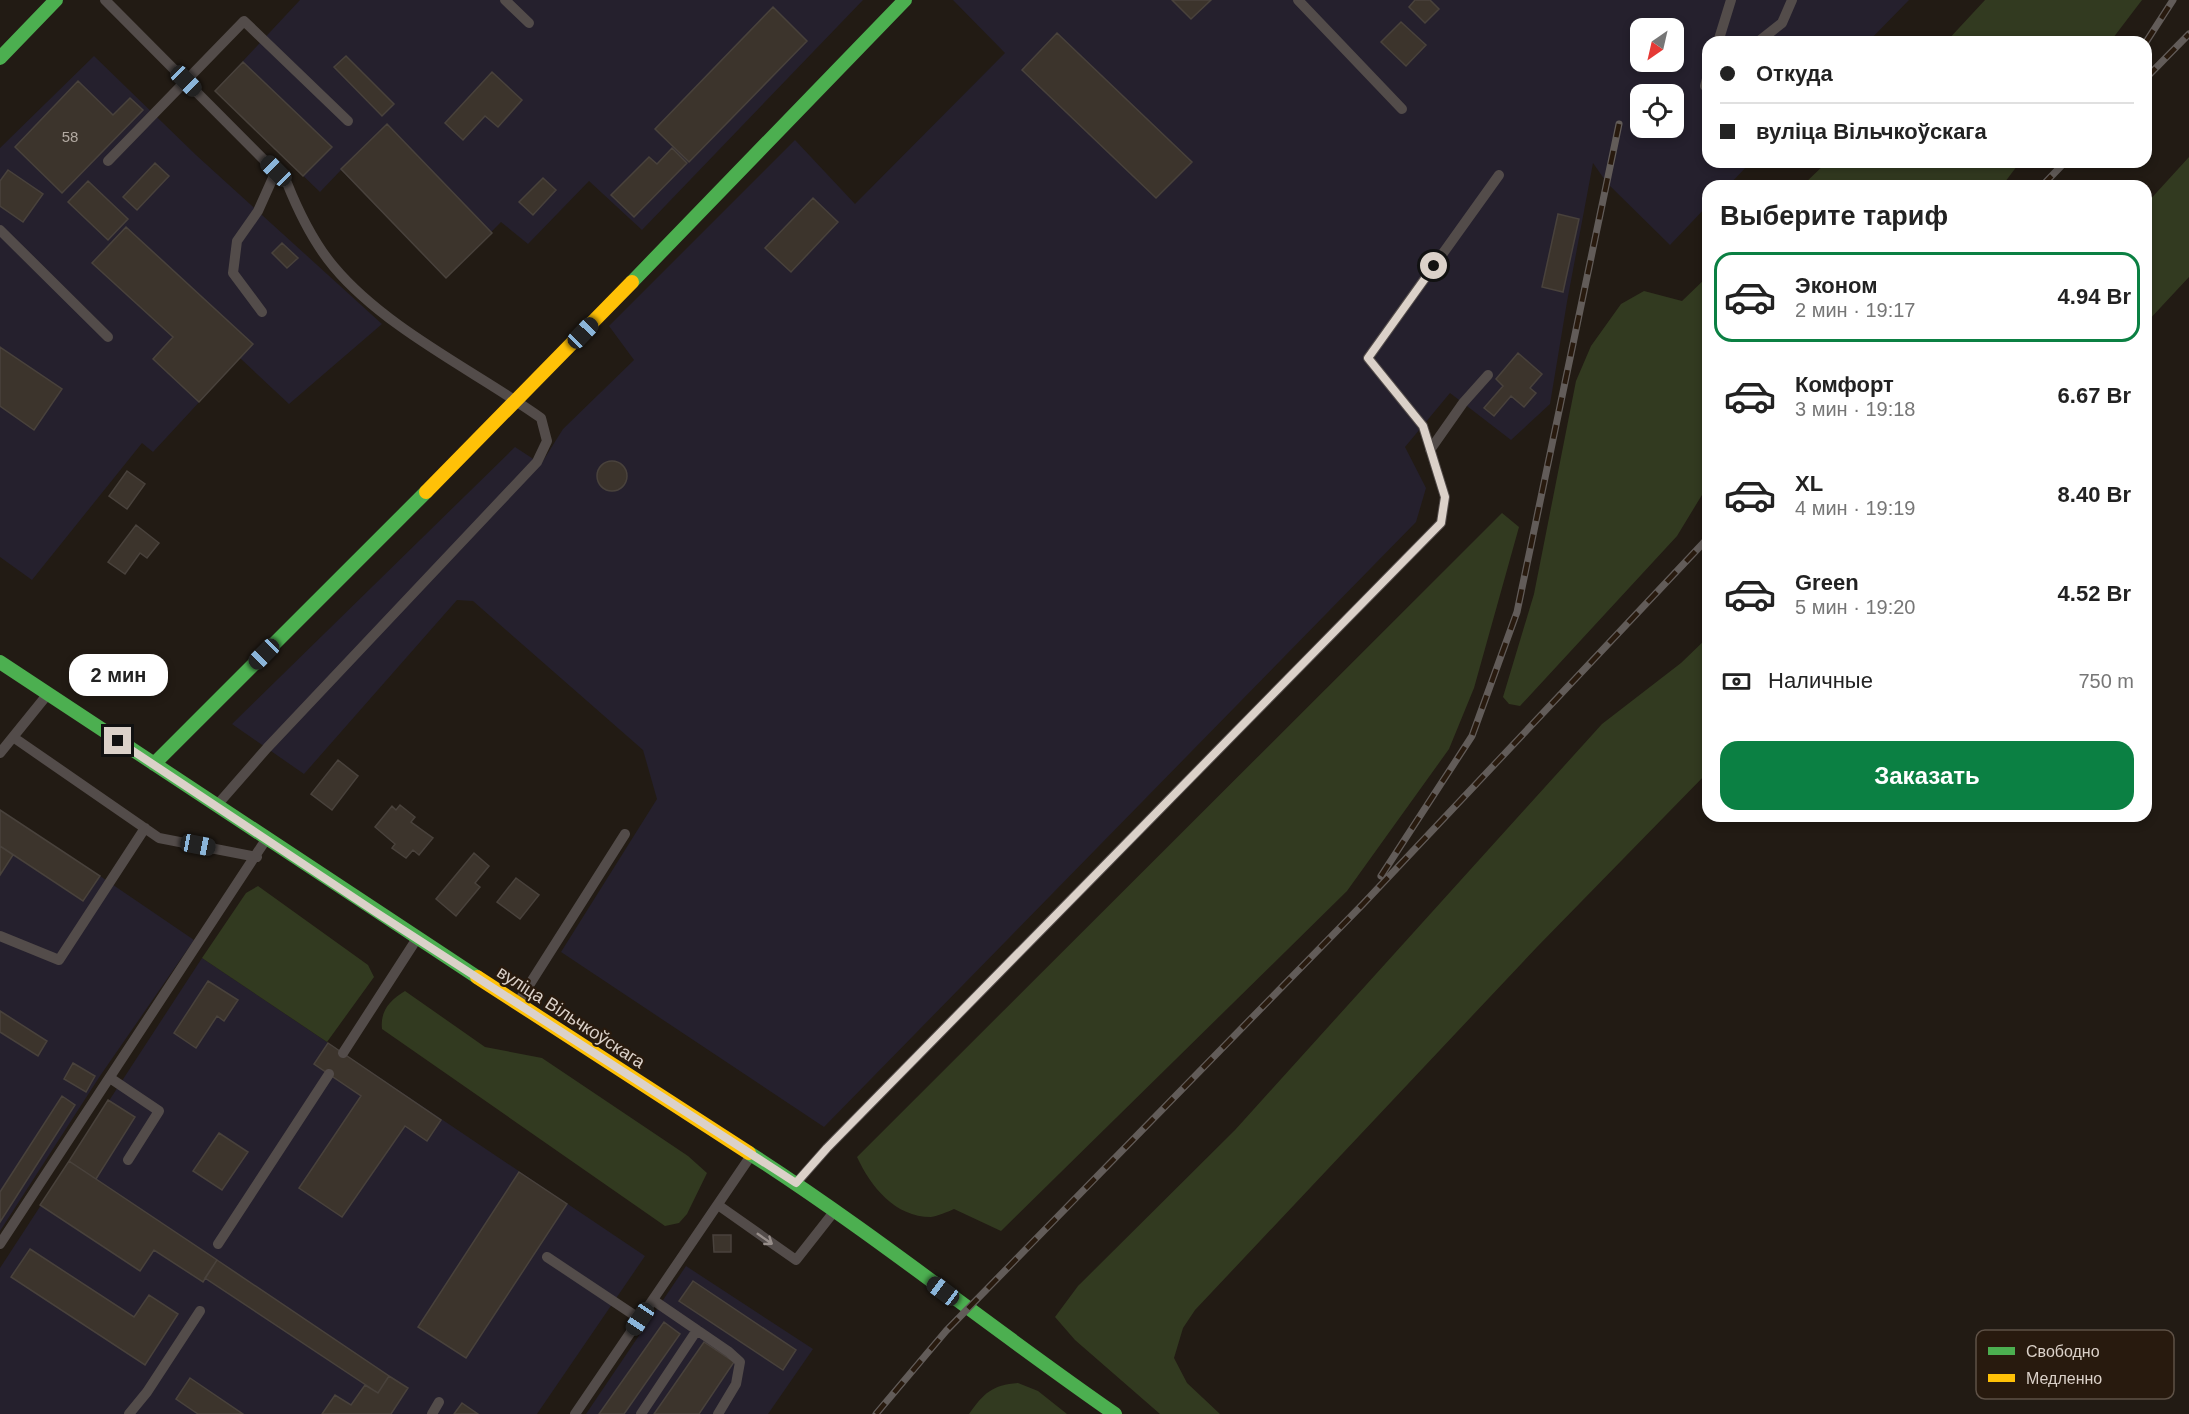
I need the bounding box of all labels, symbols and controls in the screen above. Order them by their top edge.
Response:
north arrow [1630,18,1684,72]
map controls [1630,18,1684,138]
text: Откуда [1756,61,1833,86]
car [167,62,205,100]
button: locate [1630,84,1684,138]
text: вуліца Вільчкоўскага [1756,119,1987,144]
house number: 58 [62,128,78,145]
car [257,152,295,190]
text: Выберите тариф [1720,201,1948,231]
route start [1420,252,1447,279]
icon: car [1723,270,1777,324]
text: Эконом [1795,273,1878,298]
text: 4.94 Br [2058,284,2131,309]
text: 2 мин · 19:17 [1795,299,1915,321]
car [564,314,602,352]
icon: car [1723,369,1777,423]
text: Комфорт [1795,372,1894,397]
text: 6.67 Br [2058,383,2131,408]
text: 3 мин · 19:18 [1795,398,1915,420]
icon: car [1723,468,1777,522]
text: XL [1795,471,1823,496]
text: 8.40 Br [2058,482,2131,507]
text: 4 мин · 19:19 [1795,497,1915,519]
icon: car [1723,567,1777,621]
text: Green [1795,570,1859,595]
text: 4.52 Br [2058,581,2131,606]
text: 5 мин · 19:20 [1795,596,1915,618]
car [245,635,283,673]
callout: 2 мин [68,654,168,696]
text: 2 мин [91,664,146,686]
icon: cash [1720,665,1753,698]
text: Наличные [1768,668,1873,693]
text: 750 m [2078,670,2134,692]
route end [104,727,131,754]
button: Заказать [1720,741,2134,810]
car [179,833,217,857]
street label: вуліца Вільчкоўскага [493,962,649,1073]
one-way arrow [757,1233,773,1245]
car [923,1273,963,1309]
car [622,1299,658,1339]
legend [1976,1330,2174,1399]
text: Свободно [2026,1343,2100,1360]
text: Медленно [2026,1370,2102,1387]

